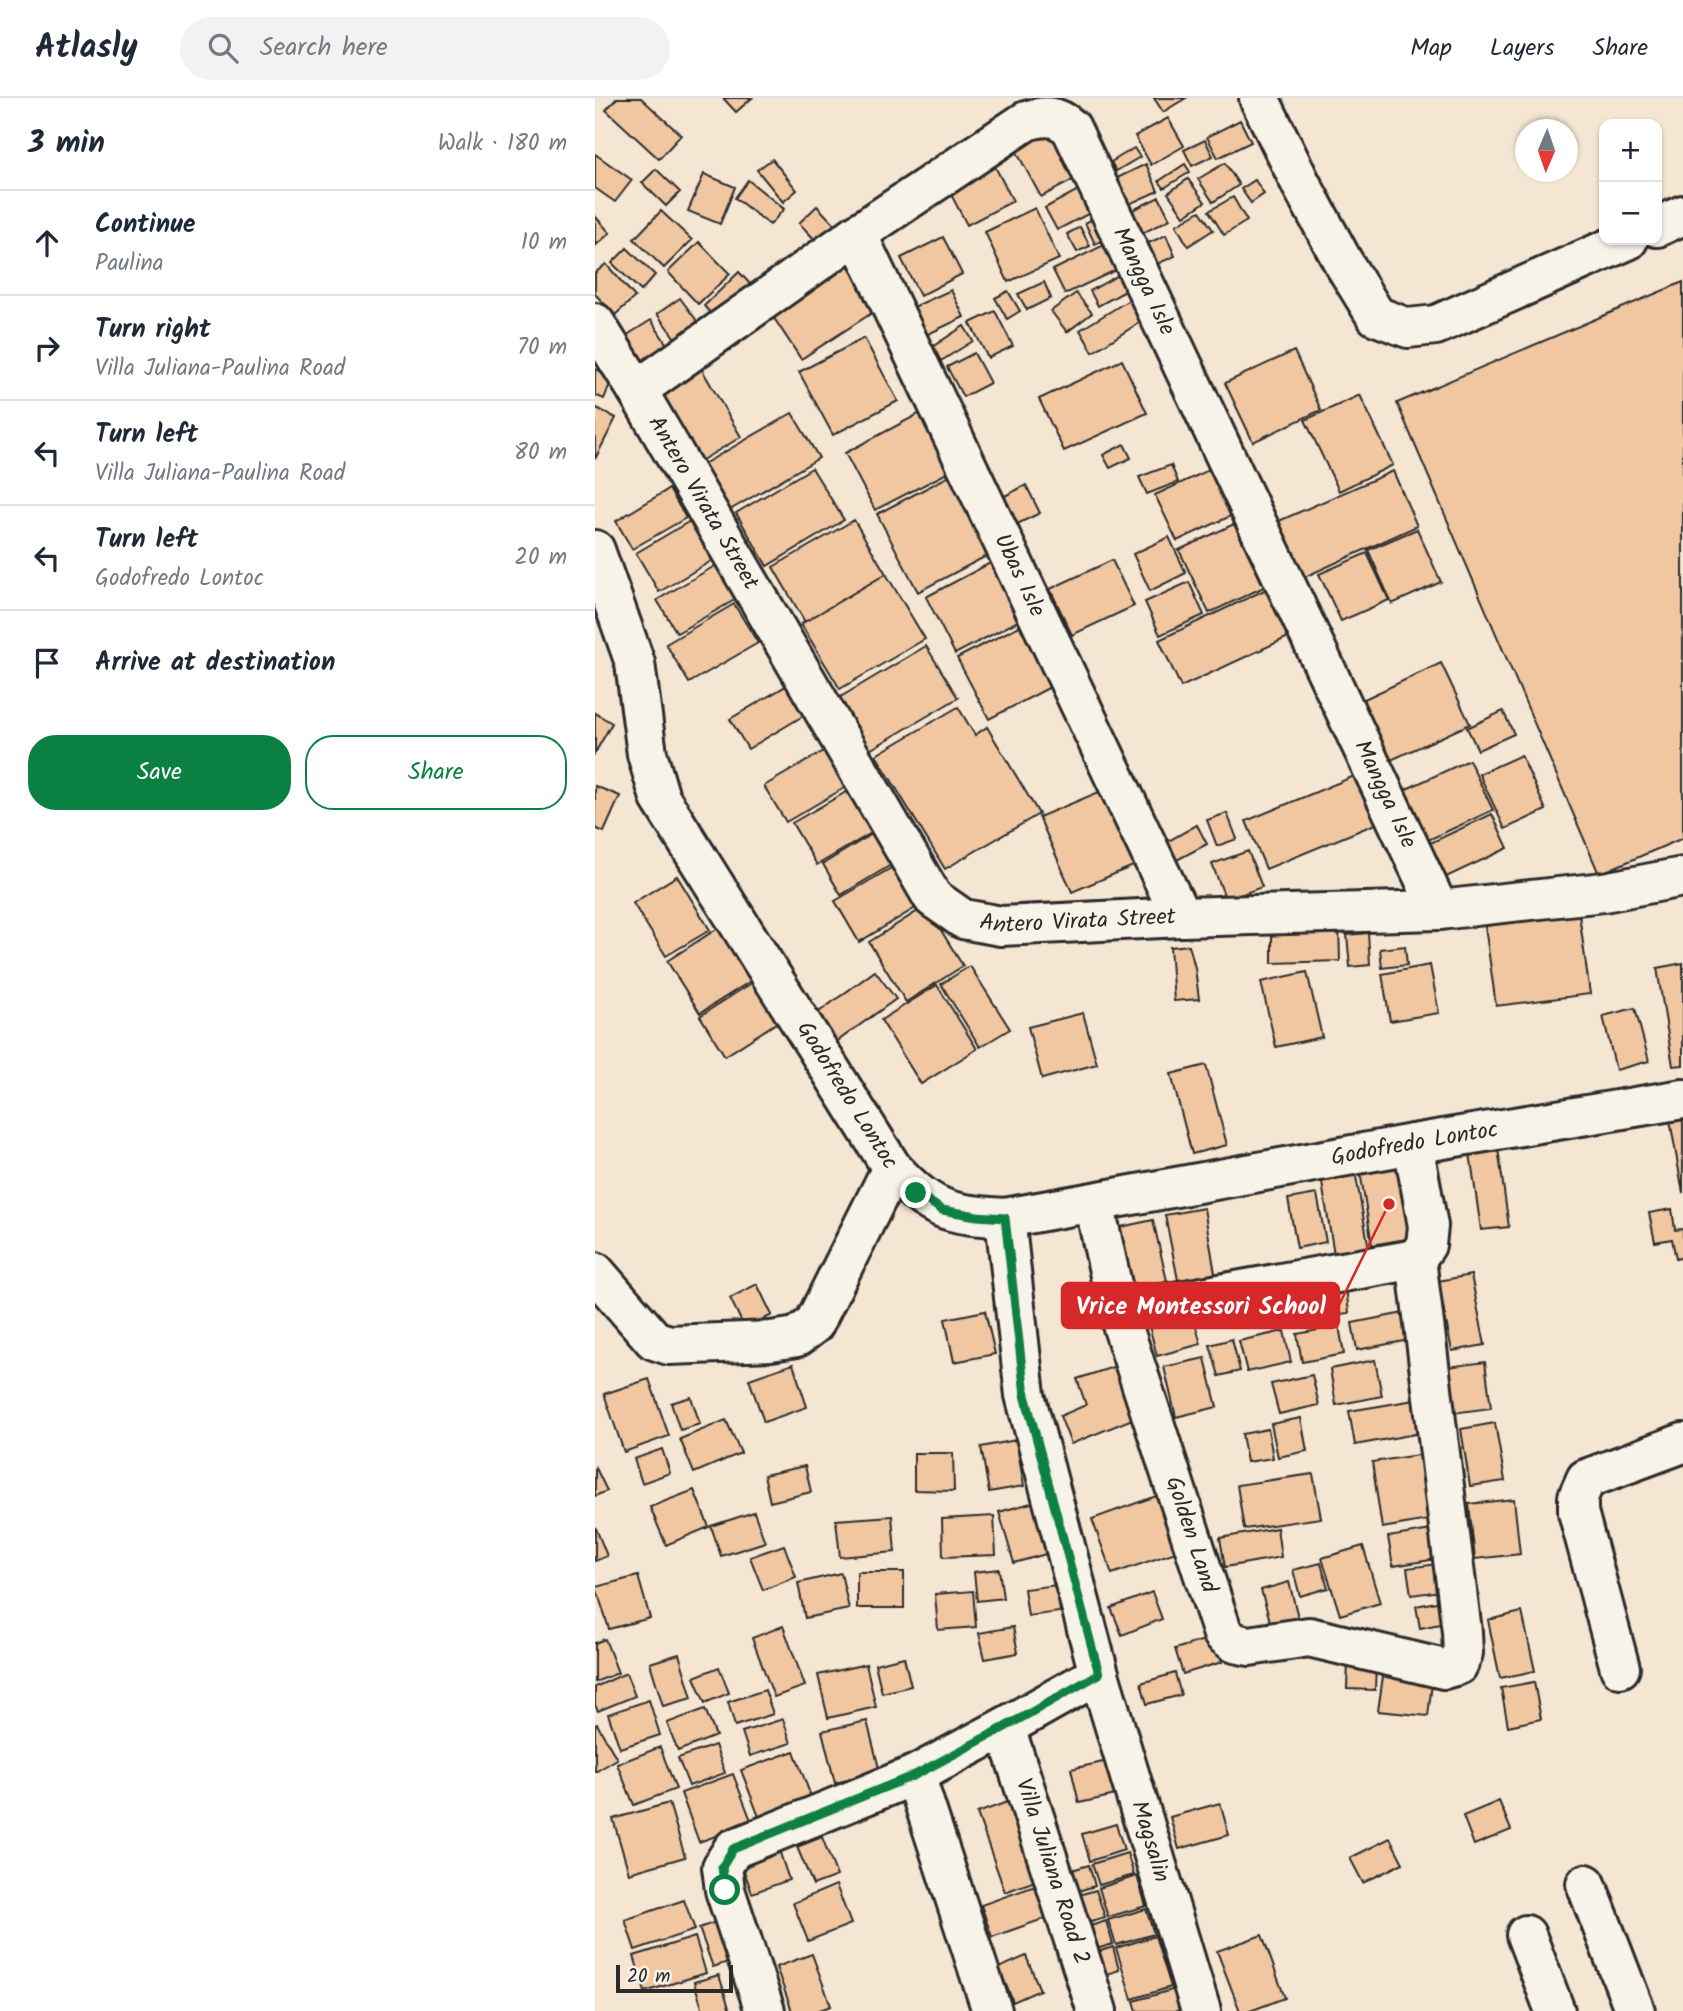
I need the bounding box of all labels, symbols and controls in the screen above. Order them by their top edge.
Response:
search box [180,17,670,80]
text: Atlasly [35,22,138,75]
text: Search here [260,27,388,69]
icon: search [204,29,242,67]
text: Map [1410,29,1452,68]
text: Layers [1490,29,1554,68]
text: Share [1592,29,1648,68]
north arrow [1515,119,1578,182]
map controls [1599,119,1662,245]
button: + [1599,119,1662,182]
text: 3 min [28,120,105,168]
text: Walk · 180 m [438,126,567,162]
button: − [1599,182,1662,245]
text: Continue [95,204,196,246]
street label: Mangga Isle [1102,221,1184,342]
icon: ahead [28,224,66,262]
text: 10 m [521,225,567,261]
text: Paulina [95,246,164,282]
text: Turn right [95,309,211,351]
icon: right [28,329,66,367]
text: 70 m [517,330,567,366]
text: Villa Juliana-Paulina Road [95,351,345,387]
street label: Antero Virata Street [638,409,768,598]
text: Turn left [95,414,198,456]
icon: left [28,434,66,472]
text: 80 m [514,435,567,471]
text: Villa Juliana-Paulina Road [95,456,345,492]
text: Turn left [95,519,198,561]
street label: Ubas Isle [984,528,1054,623]
icon: left [28,539,66,577]
text: 20 m [515,540,567,576]
text: Godofredo Lontoc [95,561,264,597]
text: Arrive at destination [95,642,335,684]
icon: arrive [28,644,66,682]
street label: Mangga Isle [1344,734,1426,855]
button: Save [28,735,291,810]
button: Share [305,735,567,810]
street label: Antero Virata Street [977,899,1178,945]
street label: Godofredo Lontoc [787,1015,907,1177]
street label: Godofredo Lontoc [1328,1112,1501,1176]
route end [900,1177,931,1208]
callout: Vrice Montessori School [1062,1283,1339,1328]
text: Vrice Montessori School [1076,1288,1326,1327]
street label: Golden Land [1155,1472,1227,1598]
street label: Villa Juliana Road 2 [1005,1774,1099,1969]
street label: Magsalin [1120,1796,1179,1887]
route start [709,1874,740,1905]
scale bar [616,1962,733,1994]
text: 20 m [627,1962,670,1992]

